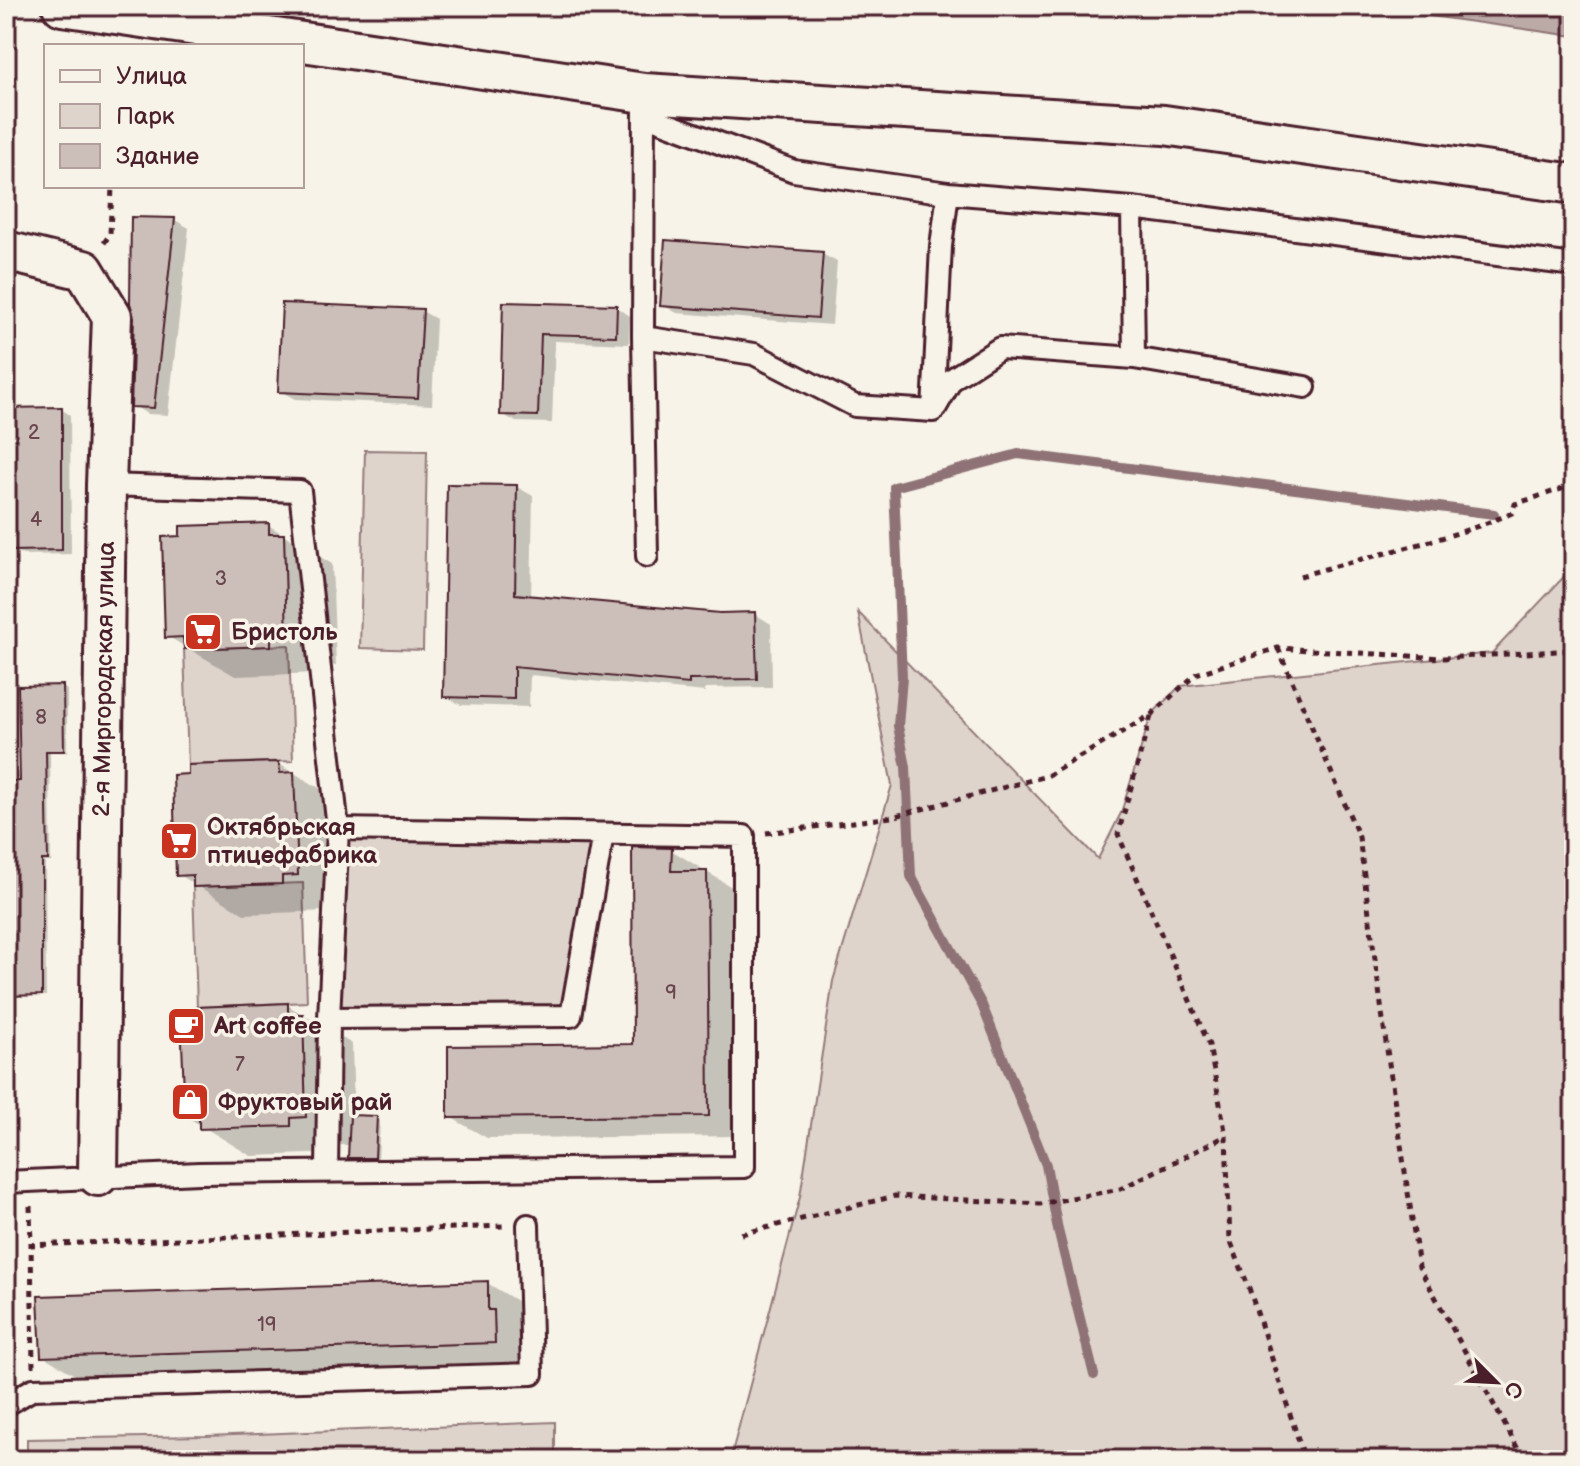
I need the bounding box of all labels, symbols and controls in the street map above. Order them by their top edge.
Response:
legend [44,44,304,188]
text: Улица [116,62,187,91]
text: Парк [116,102,175,131]
text: Здание [116,142,199,171]
house number: 2 [28,421,40,445]
house number: 4 [30,508,42,532]
street label: 2-я Миргородская улица [87,541,121,817]
house number: 3 [215,567,227,591]
supermarket icon: Бристоль [182,611,224,653]
place label: Бристоль [231,618,338,647]
house number: 8 [35,706,47,730]
place label: Октябрьская птицефабрика [207,813,378,870]
supermarket icon: Октябрьская птицефабрика [158,820,200,862]
house number: 9 [665,981,677,1005]
cafe icon: Art coffee [165,1005,207,1047]
place label: Art coffee [213,1012,322,1041]
house number: 7 [235,1053,245,1077]
shop icon: Фруктовый рай [169,1081,211,1123]
place label: Фруктовый рай [218,1088,392,1117]
house number: 19 [257,1313,277,1337]
north arrow [1456,1342,1536,1422]
text: С [1497,1377,1528,1402]

